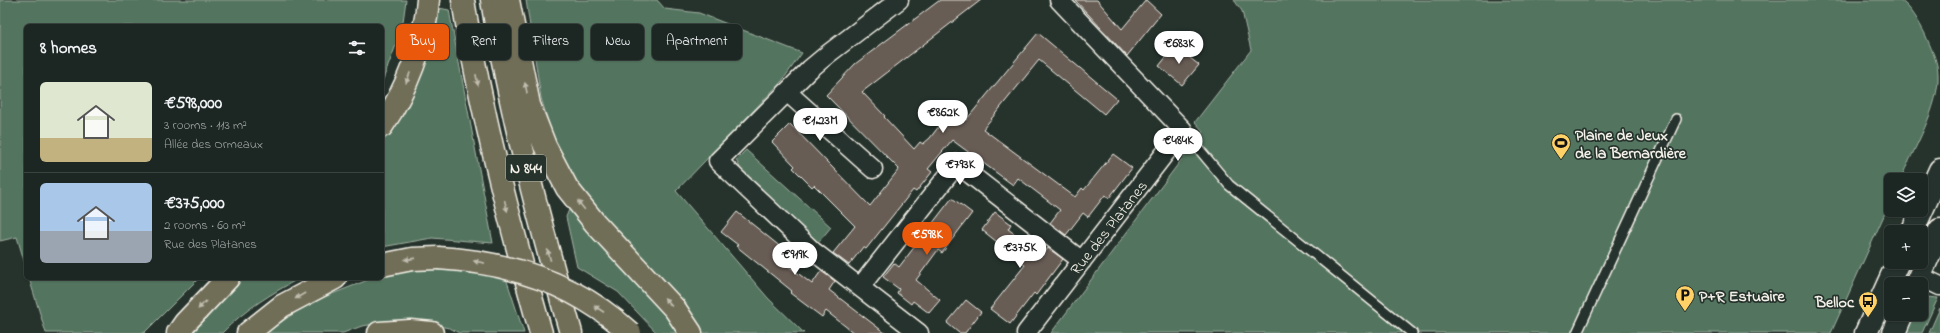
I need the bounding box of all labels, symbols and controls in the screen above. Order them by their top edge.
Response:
chip: Buy [396,24,449,60]
chip: Rent [457,24,511,60]
chip: Filters [519,24,583,60]
chip: New [591,24,644,60]
chip: Apartment [652,24,742,60]
pin: €683K [1151,31,1207,65]
text: €683K [1163,34,1195,53]
text: 8 homes [40,36,97,61]
icon: filters [346,37,368,59]
one-way arrow [404,73,410,85]
one-way arrow [475,74,481,86]
one-way arrow [522,82,528,95]
text: €598,000 [164,91,222,116]
icon: home [72,98,120,146]
pin: €862K [915,100,971,134]
text: €862K [927,103,959,122]
pin: €1.23M [787,108,853,142]
text: €1.23M [802,111,838,130]
text: 3 rooms · 113 m² [164,116,247,135]
place label: Plaine de Jeux de la Bernardière [1575,124,1687,166]
pin: €484K [1150,128,1206,162]
text: €484K [1163,131,1193,150]
sports icon: Plaine de Jeux de la Bernardière [1550,132,1572,160]
text: Allée des Ormeaux [164,135,263,154]
pin: €793K [932,152,988,186]
road number: N 844 [506,155,546,181]
text: €793K [945,155,975,174]
map controls [1884,173,1928,321]
button: layers [1884,173,1928,217]
street label: Rue des Platanes [1065,176,1154,281]
text: €375,000 [164,191,225,216]
icon: home [72,199,120,247]
one-way arrow [576,199,585,210]
one-way arrow [503,201,509,213]
text: 2 rooms · 60 m² [164,216,246,235]
pin: €598K [899,222,955,256]
text: €598K [911,225,943,244]
button: + [1884,225,1928,269]
text: Rue des Platanes [164,235,257,254]
pin: €375K [992,235,1048,269]
text: €375K [1003,238,1037,257]
pin: €919K [767,242,823,276]
text: €919K [781,245,809,264]
one-way arrow [546,249,552,261]
one-way arrow [404,256,416,262]
one-way arrow [473,258,486,264]
button: − [1884,277,1928,321]
parking icon: P+R Estuaire [1674,284,1696,312]
place label: P+R Estuaire [1699,285,1785,309]
bus stop icon: Belloc [1857,290,1879,318]
place label: Belloc [1814,291,1855,315]
one-way arrow [294,292,306,299]
one-way arrow [663,296,672,307]
one-way arrow [197,300,207,310]
one-way arrow [594,305,605,313]

